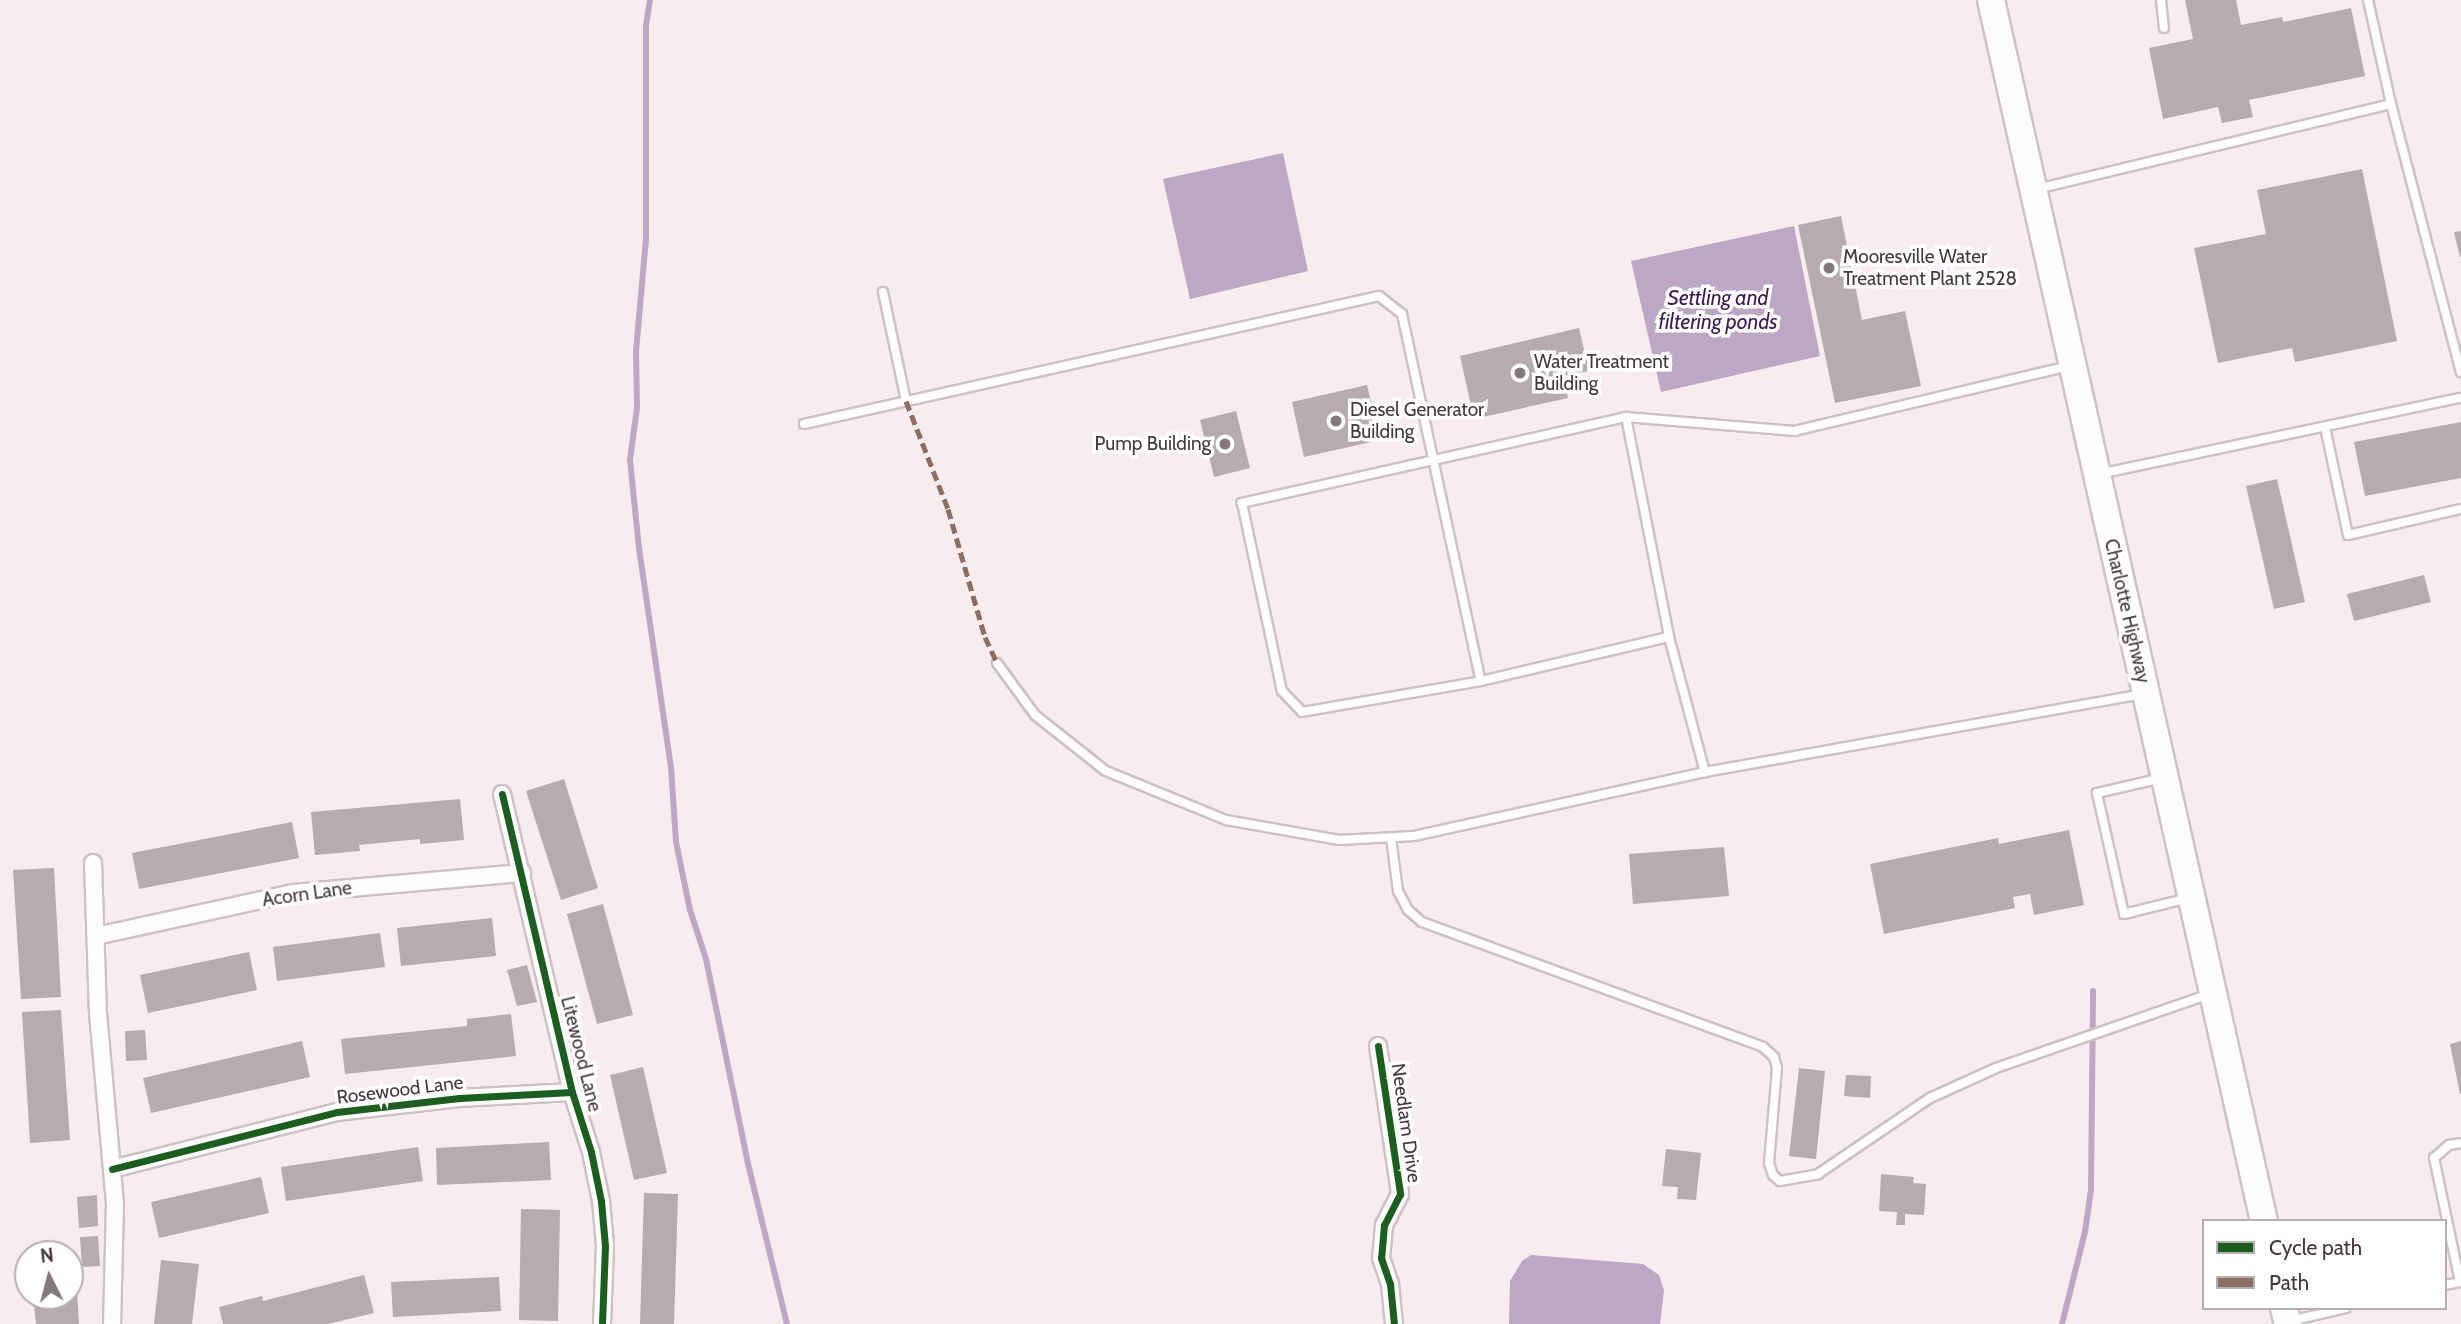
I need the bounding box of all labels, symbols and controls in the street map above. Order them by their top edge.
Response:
place label: Mooresville Water Treatment Plant 2528 [1843,246,2017,290]
marker: Mooresville Water Treatment Plant 2528 [1821,260,1837,276]
water label: Settling and filtering ponds [1659,285,1777,335]
place label: Water Treatment Building [1534,351,1669,395]
marker: Water Treatment Building [1512,365,1528,381]
place label: Diesel Generator Building [1350,399,1484,443]
marker: Diesel Generator Building [1328,413,1344,429]
place label: Pump Building [1094,433,1211,455]
marker: Pump Building [1217,436,1233,452]
street label: Charlotte Highway [2099,537,2155,685]
street label: Acorn Lane [261,876,353,912]
street label: Litewood Lane [556,994,606,1114]
street label: Needlam Drive [1386,1062,1426,1184]
street label: Rosewood Lane [335,1071,465,1109]
legend [2202,1219,2447,1310]
text: Cycle path [2269,1235,2362,1260]
north arrow [14,1240,84,1310]
text: N [39,1243,55,1268]
text: Path [2269,1270,2309,1295]

